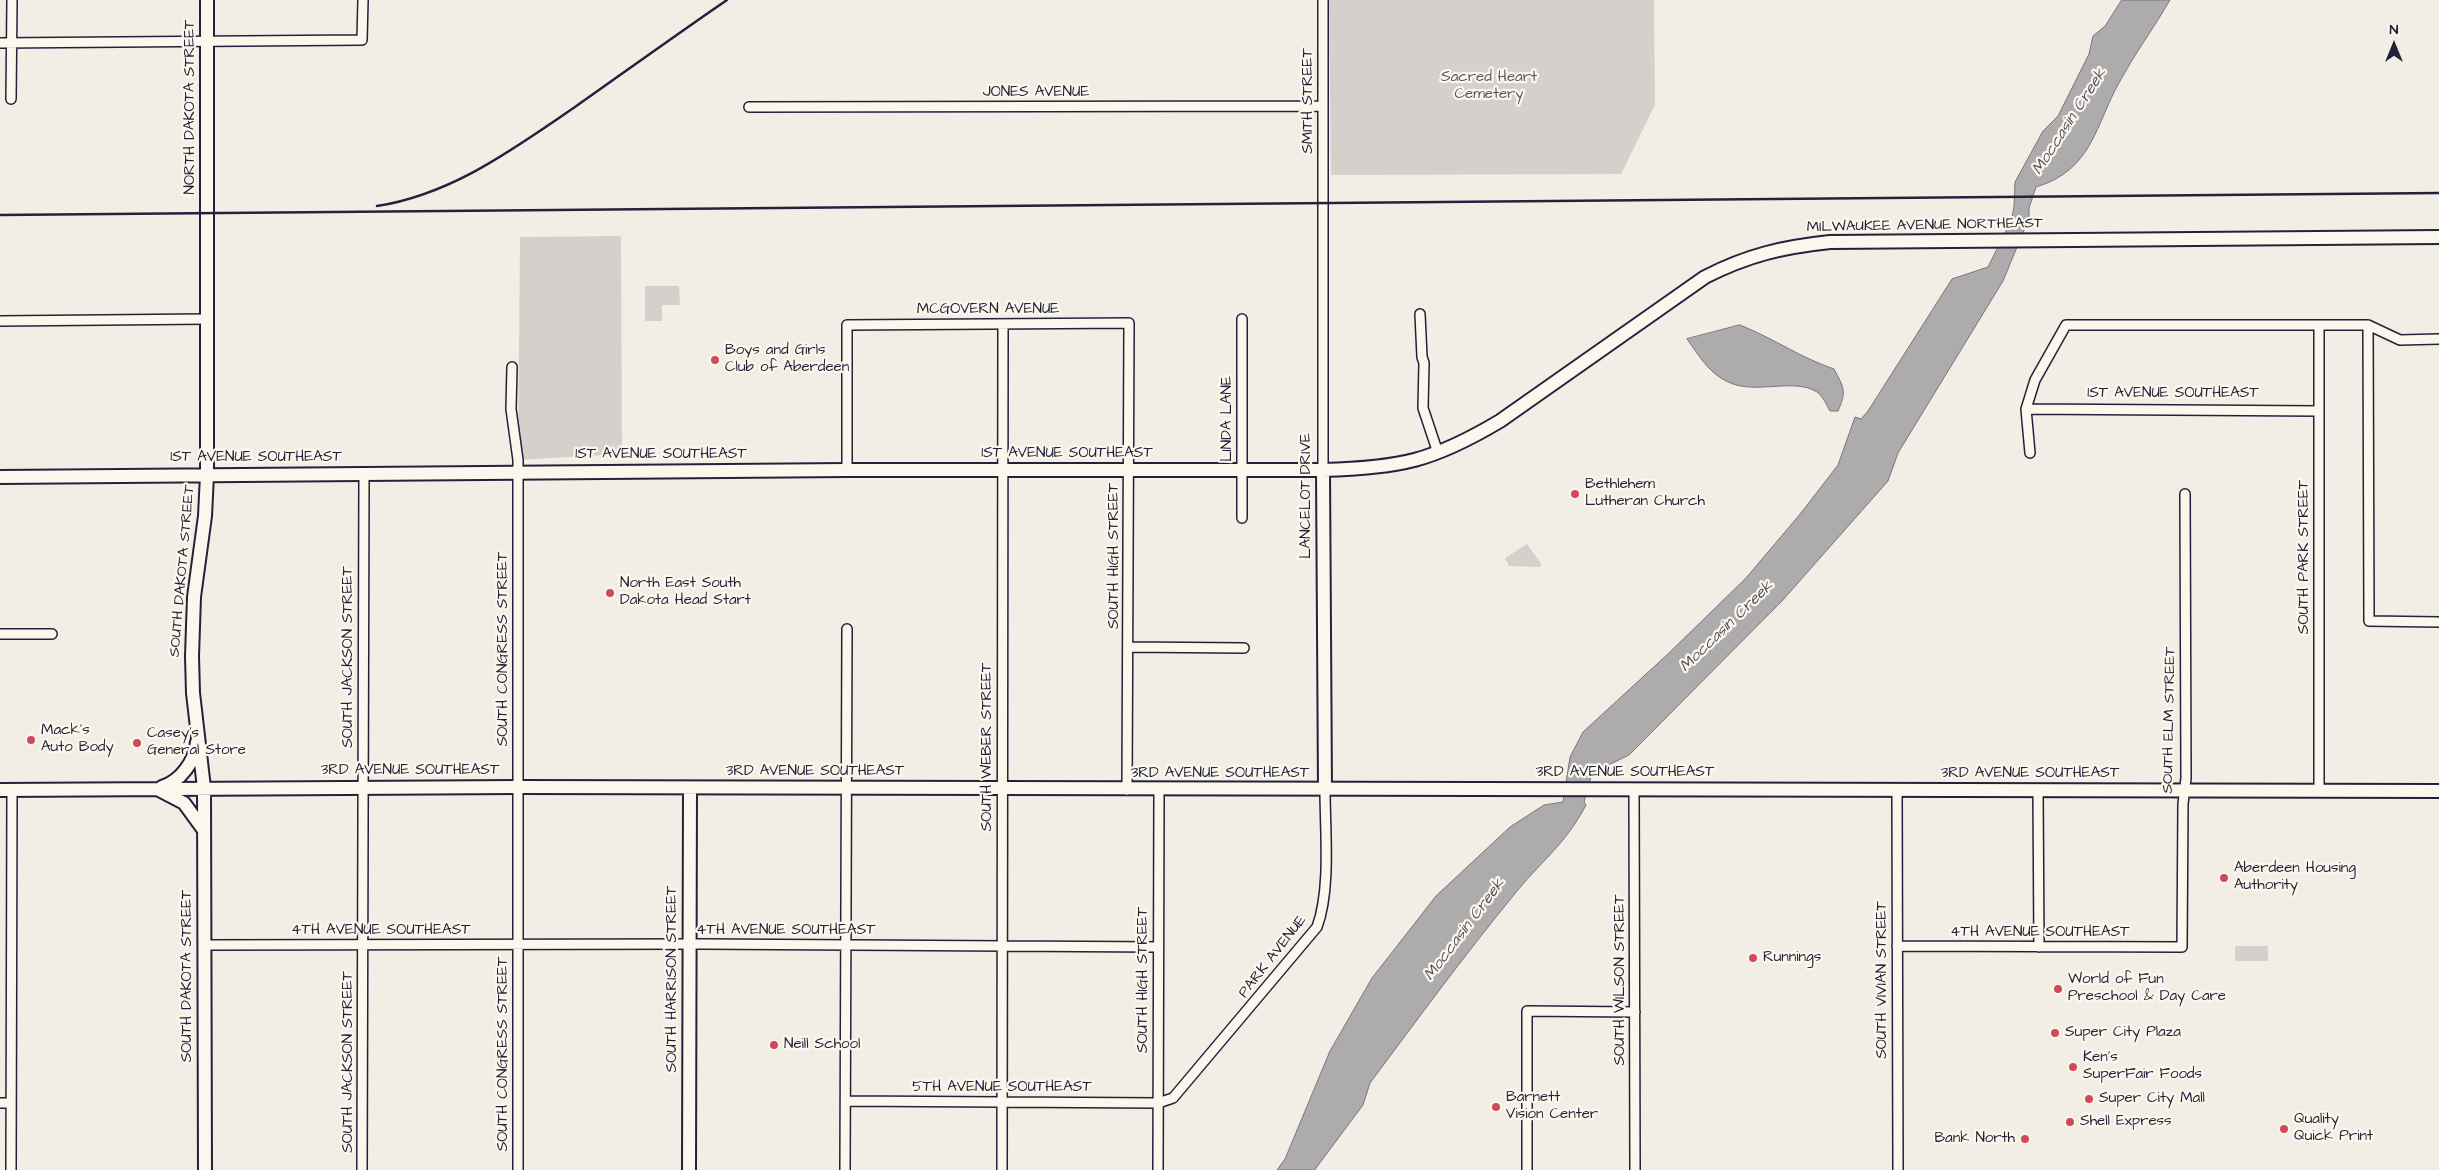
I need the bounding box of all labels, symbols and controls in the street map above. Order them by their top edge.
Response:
street label: NORTH DAKOTA STREET [182,20,200,194]
north arrow [2369,20,2419,70]
text: N [2390,20,2398,40]
street label: SMITH STREET [1300,48,1318,154]
water label: Moccasin Creek [2029,65,2111,179]
park label: Sacred Heart Cemetery [1441,69,1537,104]
street label: JONES AVENUE [983,84,1089,102]
street label: MILWAUKEE AVENUE NORTHEAST [1807,215,2043,237]
street label: MCGOVERN AVENUE [917,301,1059,319]
place label: Boys and Girls Club of Aberdeen [725,342,849,377]
marker: Boys and Girls Club of Aberdeen [709,354,721,366]
street label: LINDA LANE [1219,376,1237,462]
street label: 1ST AVENUE SOUTHEAST [2087,385,2259,403]
street label: LANCELOT DRIVE [1298,433,1316,559]
street label: 1ST AVENUE SOUTHEAST [981,445,1153,463]
street label: 1ST AVENUE SOUTHEAST [575,446,747,464]
street label: 1ST AVENUE SOUTHEAST [170,449,342,467]
place label: Bethlehem Lutheran Church [1585,476,1705,511]
street label: SOUTH PARK STREET [2296,480,2314,634]
street label: SOUTH HIGH STREET [1106,483,1124,629]
street label: SOUTH DAKOTA STREET [167,484,199,658]
marker: Bethlehem Lutheran Church [1569,488,1581,500]
street label: SOUTH CONGRESS STREET [495,552,513,746]
street label: SOUTH JACKSON STREET [340,566,358,748]
place label: North East South Dakota Head Start [620,575,751,610]
water label: Moccasin Creek [1676,577,1778,677]
marker: North East South Dakota Head Start [604,587,616,599]
street label: SOUTH ELM STREET [2160,646,2180,794]
street label: SOUTH WEBER STREET [979,663,997,831]
place label: Mack's Auto Body [41,722,114,757]
place label: Casey's General Store [147,725,246,760]
marker: Mack's Auto Body [25,734,37,746]
marker: Casey's General Store [131,737,143,749]
street label: 3RD AVENUE SOUTHEAST [321,762,499,780]
street label: 3RD AVENUE SOUTHEAST [726,763,904,781]
street label: 3RD AVENUE SOUTHEAST [1536,764,1714,782]
street label: 3RD AVENUE SOUTHEAST [1131,765,1309,783]
street label: 3RD AVENUE SOUTHEAST [1941,765,2119,783]
place label: Aberdeen Housing Authority [2234,860,2356,895]
marker: Aberdeen Housing Authority [2218,872,2230,884]
water label: Moccasin Creek [1420,875,1510,985]
street label: SOUTH HARRISON STREET [664,886,682,1072]
street label: SOUTH DAKOTA STREET [179,890,197,1062]
street label: SOUTH WILSON STREET [1612,894,1630,1066]
street label: SOUTH VIVIAN STREET [1874,901,1892,1059]
street label: SOUTH HIGH STREET [1135,907,1153,1053]
street label: PARK AVENUE [1235,912,1311,1002]
street label: 4TH AVENUE SOUTHEAST [291,922,471,940]
street label: 4TH AVENUE SOUTHEAST [696,922,876,940]
street label: 4TH AVENUE SOUTHEAST [1950,924,2130,942]
place label: Runnings [1763,949,1821,967]
marker: Runnings [1747,952,1759,964]
street label: SOUTH CONGRESS STREET [495,957,513,1151]
street label: SOUTH JACKSON STREET [340,971,358,1153]
place label: World of Fun Preschool & Day Care [2068,971,2226,1006]
marker: World of Fun Preschool & Day Care [2052,983,2064,995]
place label: Super City Plaza [2065,1024,2181,1042]
marker: Super City Plaza [2049,1027,2061,1039]
place label: Neill School [784,1036,860,1054]
marker: Neill School [768,1039,780,1051]
place label: Ken's SuperFair Foods [2083,1049,2202,1084]
marker: Ken's SuperFair Foods [2067,1061,2079,1073]
street label: 5TH AVENUE SOUTHEAST [912,1079,1092,1097]
place label: Barnett Vision Center [1506,1089,1598,1124]
place label: Super City Mall [2099,1090,2205,1108]
marker: Super City Mall [2083,1093,2095,1105]
marker: Barnett Vision Center [1490,1101,1502,1113]
place label: Quality Quick Print [2294,1111,2373,1146]
place label: Shell Express [2080,1113,2172,1131]
marker: Shell Express [2064,1116,2076,1128]
marker: Quality Quick Print [2278,1123,2290,1135]
place label: Bank North [1934,1130,2015,1148]
marker: Bank North [2019,1133,2031,1145]

